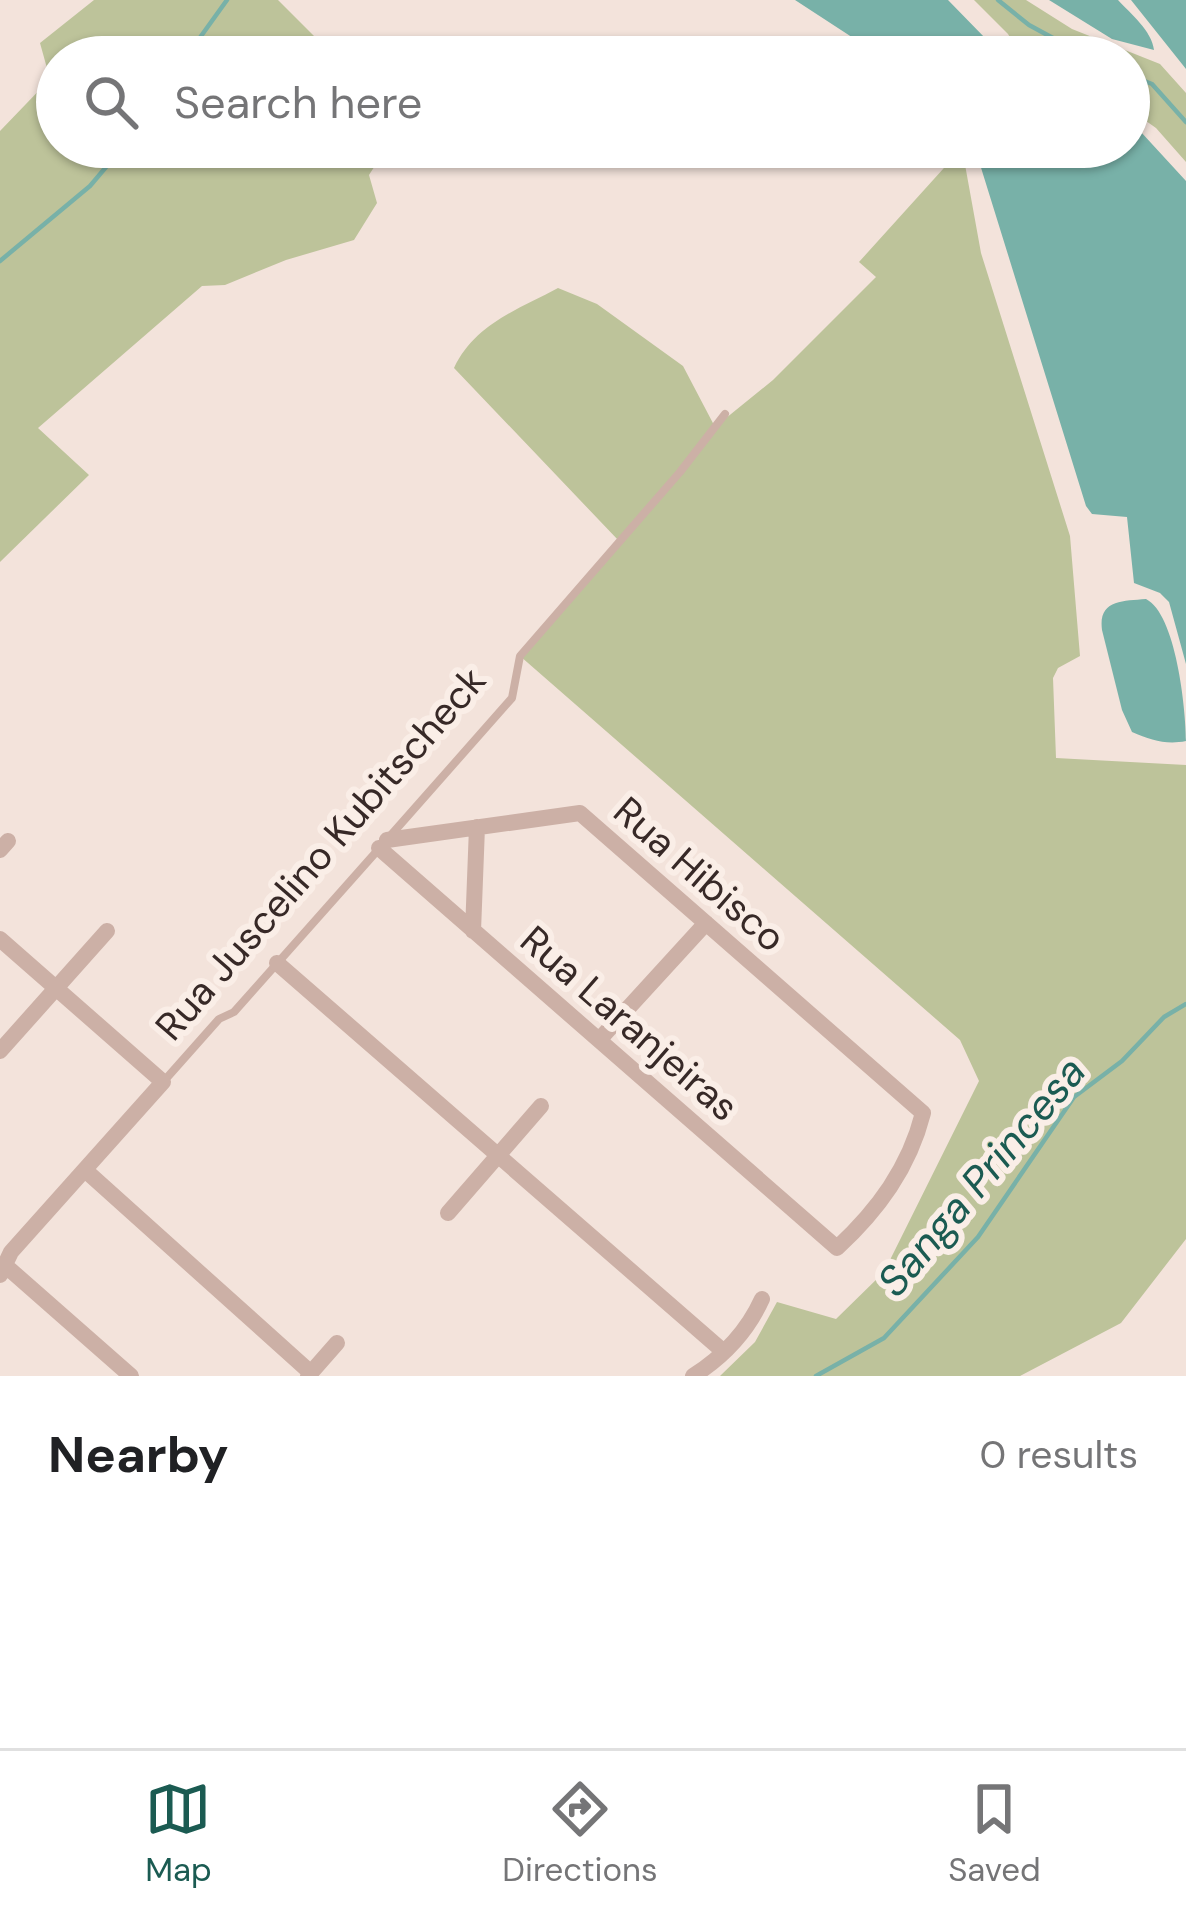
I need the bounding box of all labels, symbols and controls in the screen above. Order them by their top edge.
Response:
search box [36,36,1150,168]
icon: search [78,69,144,135]
text: Search here [174,73,422,132]
street label: Rua Juscelino Kubitscheck [144,656,497,1051]
street label: Rua Hibisco [603,786,796,963]
street label: Rua Laranjeiras [510,915,749,1132]
water label: Sanga Princesa [865,1045,1098,1308]
text: Nearby [48,1421,229,1488]
text: 0 results [980,1429,1138,1480]
tab: Map [145,1776,212,1891]
tab: Directions [502,1776,658,1891]
tab: Saved [948,1776,1041,1891]

